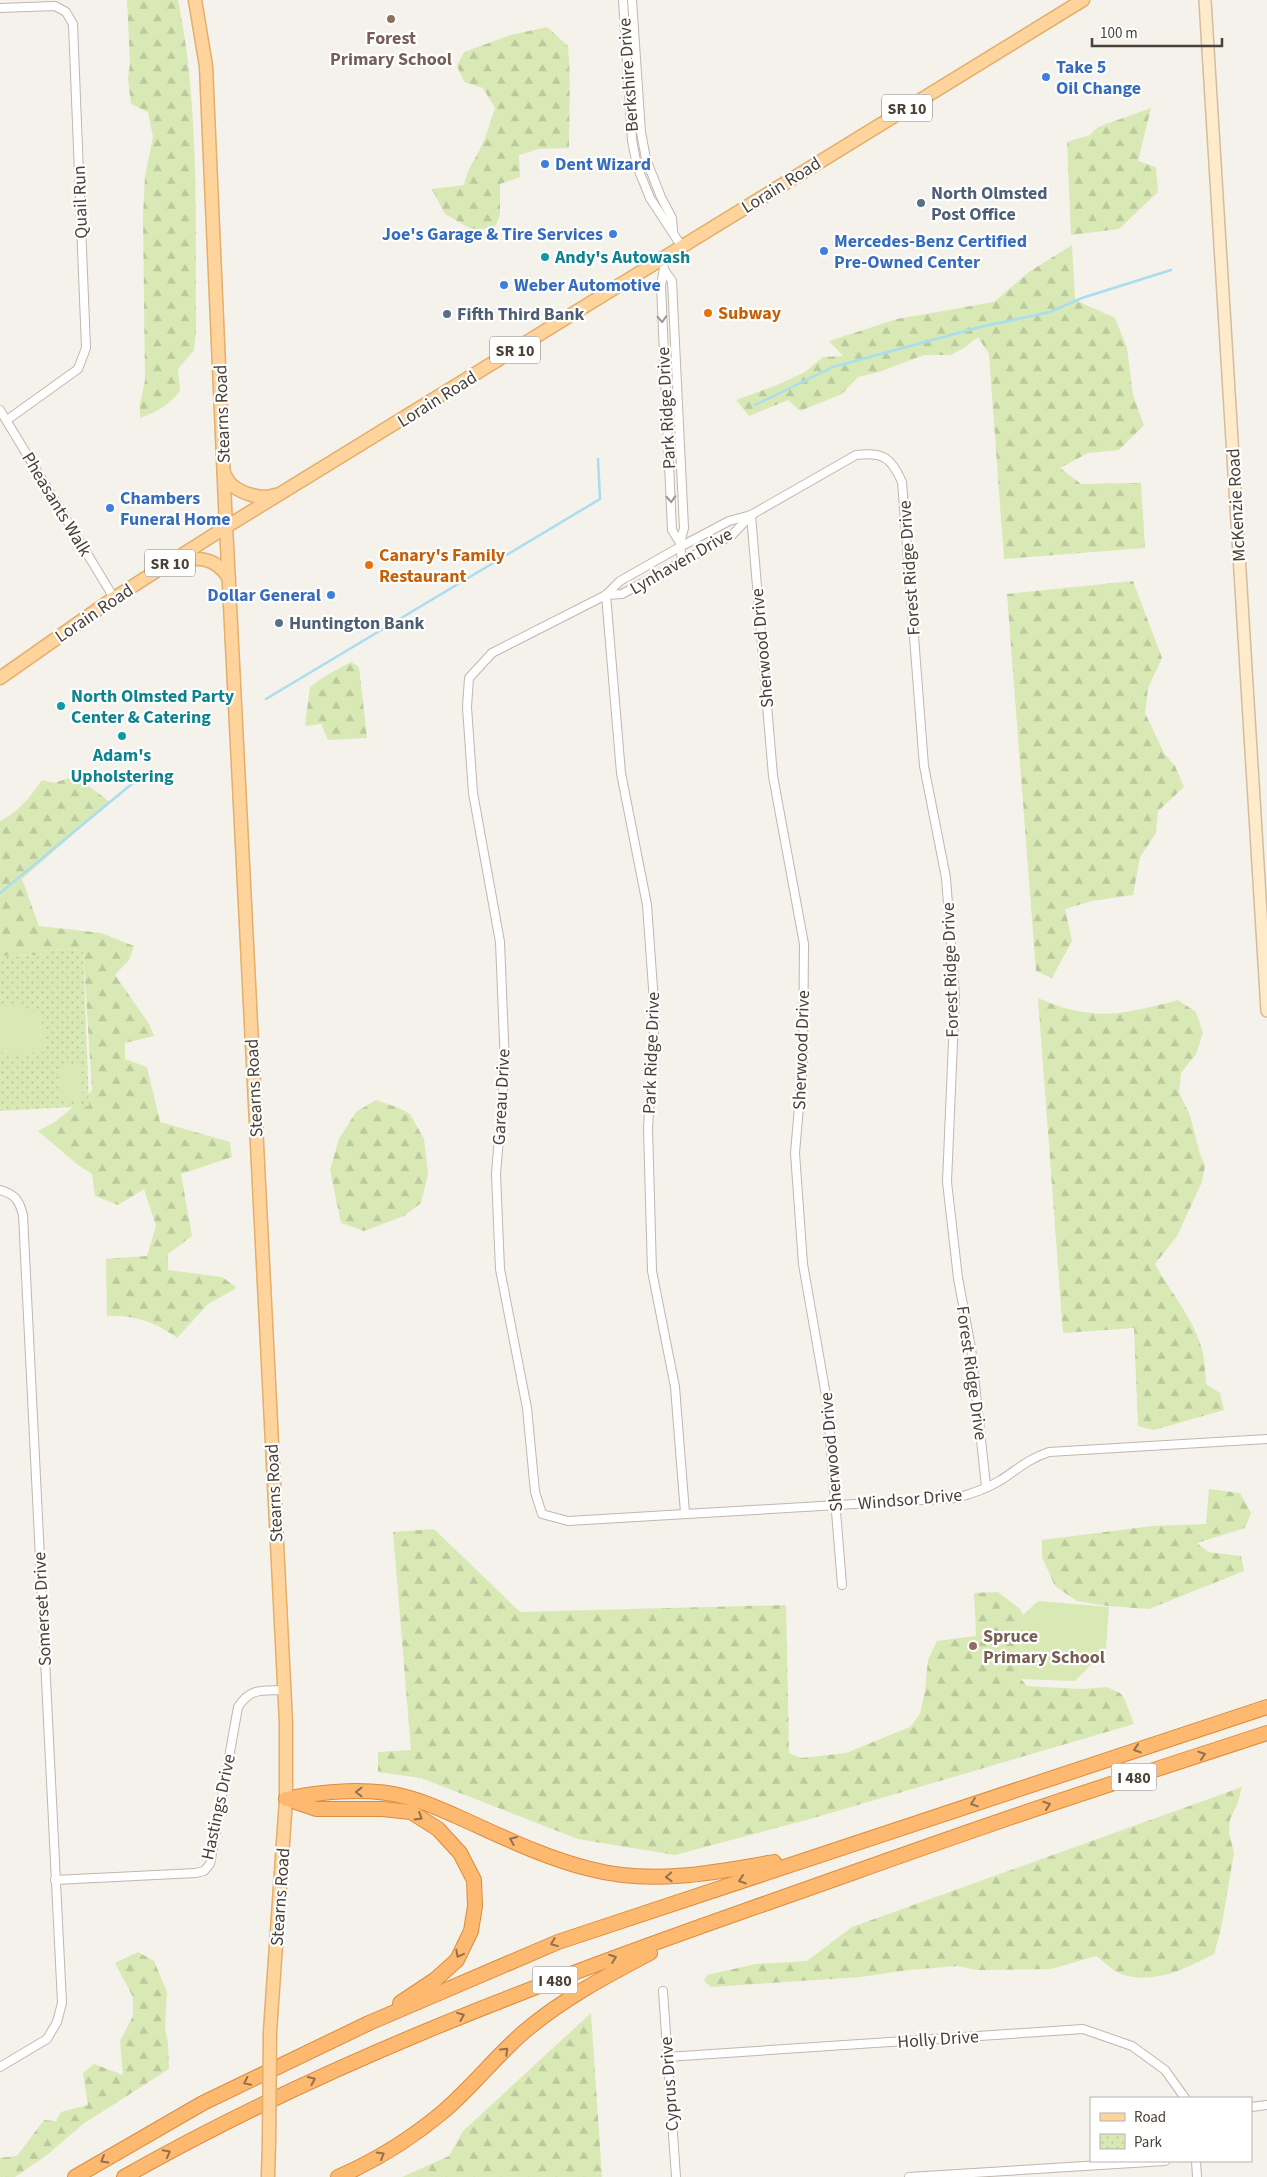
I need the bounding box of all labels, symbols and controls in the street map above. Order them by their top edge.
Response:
marker: Forest Primary School [385,13,397,25]
scale bar [1092,15,1222,47]
street label: Berkshire Drive [612,17,645,133]
text: 100 m [1100,23,1138,44]
place label: Forest Primary School [330,26,452,72]
place label: Take 5 Oil Change [1056,55,1141,101]
marker: Take 5 Oil Change [1040,71,1052,83]
road number: SR 10 [882,95,932,122]
street label: Lorain Road [737,151,826,220]
place label: Dent Wizard [555,152,651,177]
marker: Dent Wizard [539,158,551,170]
street label: Quail Run [67,165,94,239]
place label: North Olmsted Post Office [931,181,1048,227]
marker: North Olmsted Post Office [915,197,927,209]
place label: Joe's Garage & Tire Services [382,222,603,247]
marker: Joe's Garage & Tire Services [607,228,619,240]
place label: Mercedes-Benz Certified Pre-Owned Center [834,229,1027,275]
place label: Andy's Autowash [554,245,690,270]
marker: Mercedes-Benz Certified Pre-Owned Center [818,245,830,257]
marker: Andy's Autowash [539,251,551,263]
place label: Weber Automotive [514,273,661,298]
marker: Weber Automotive [498,279,510,291]
place label: Subway [718,301,782,326]
place label: Fifth Third Bank [457,302,584,327]
marker: Subway [702,307,714,319]
marker: Fifth Third Bank [441,308,453,320]
one-way arrow [657,315,668,323]
road number: SR 10 [490,336,540,364]
street label: Park Ridge Drive [651,346,682,470]
street label: Stearns Road [208,364,237,464]
street label: Lorain Road [393,365,482,434]
street label: Pheasants Walk [16,447,98,561]
street label: McKenzie Road [1221,448,1252,562]
place label: Chambers Funeral Home [120,486,231,532]
one-way arrow [665,495,676,503]
street label: Forest Ridge Drive [892,500,927,636]
marker: Chambers Funeral Home [104,502,116,514]
street label: Lynhaven Drive [625,522,737,601]
place label: Canary's Family Restaurant [379,543,506,589]
road number: SR 10 [145,550,195,576]
marker: Canary's Family Restaurant [363,559,375,571]
street label: Lorain Road [50,578,138,649]
place label: Dollar General [207,583,321,608]
street label: Sherwood Drive [745,587,780,709]
marker: Dollar General [325,589,337,601]
place label: Huntington Bank [289,611,425,636]
marker: Huntington Bank [273,617,285,629]
place label: North Olmsted Party Center & Catering [71,684,235,730]
marker: North Olmsted Party Center & Catering [55,700,67,712]
marker: Adam's Upholstering [116,730,128,742]
place label: Adam's Upholstering [70,743,174,789]
street label: Forest Ridge Drive [936,902,965,1038]
street label: Sherwood Drive [787,990,816,1110]
street label: Park Ridge Drive [637,991,666,1115]
street label: Stearns Road [239,1038,270,1138]
street label: Gareau Drive [486,1048,517,1146]
street label: Forest Ridge Drive [950,1304,993,1442]
street label: Sherwood Drive [814,1391,849,1513]
street label: Stearns Road [259,1443,290,1543]
street label: Windsor Drive [857,1482,963,1517]
street label: Somerset Drive [27,1551,58,1667]
place label: Spruce Primary School [983,1624,1105,1670]
marker: Spruce Primary School [967,1640,979,1652]
one-way arrow [1134,1743,1142,1753]
one-way arrow [1197,1750,1205,1760]
street label: Hastings Drive [195,1752,242,1862]
road number: I 480 [1112,1764,1156,1790]
one-way arrow [355,1787,362,1797]
one-way arrow [970,1797,979,1807]
one-way arrow [1042,1801,1051,1811]
one-way arrow [414,1811,423,1821]
one-way arrow [509,1836,518,1846]
street label: Stearns Road [265,1847,296,1947]
one-way arrow [665,1871,673,1882]
one-way arrow [738,1875,746,1885]
one-way arrow [551,1938,559,1948]
one-way arrow [455,1949,465,1958]
one-way arrow [608,1954,617,1964]
road number: I 480 [532,1966,578,1994]
one-way arrow [457,2012,465,2022]
street label: Holly Drive [896,2024,980,2055]
street label: Cyprus Drive [654,2036,685,2132]
one-way arrow [500,2048,509,2057]
one-way arrow [243,2076,252,2086]
one-way arrow [307,2076,316,2087]
legend [1090,2097,1252,2162]
text: Road [1134,2107,1166,2128]
text: Park [1134,2132,1163,2153]
one-way arrow [162,2150,171,2160]
one-way arrow [376,2151,385,2161]
one-way arrow [101,2154,110,2164]

